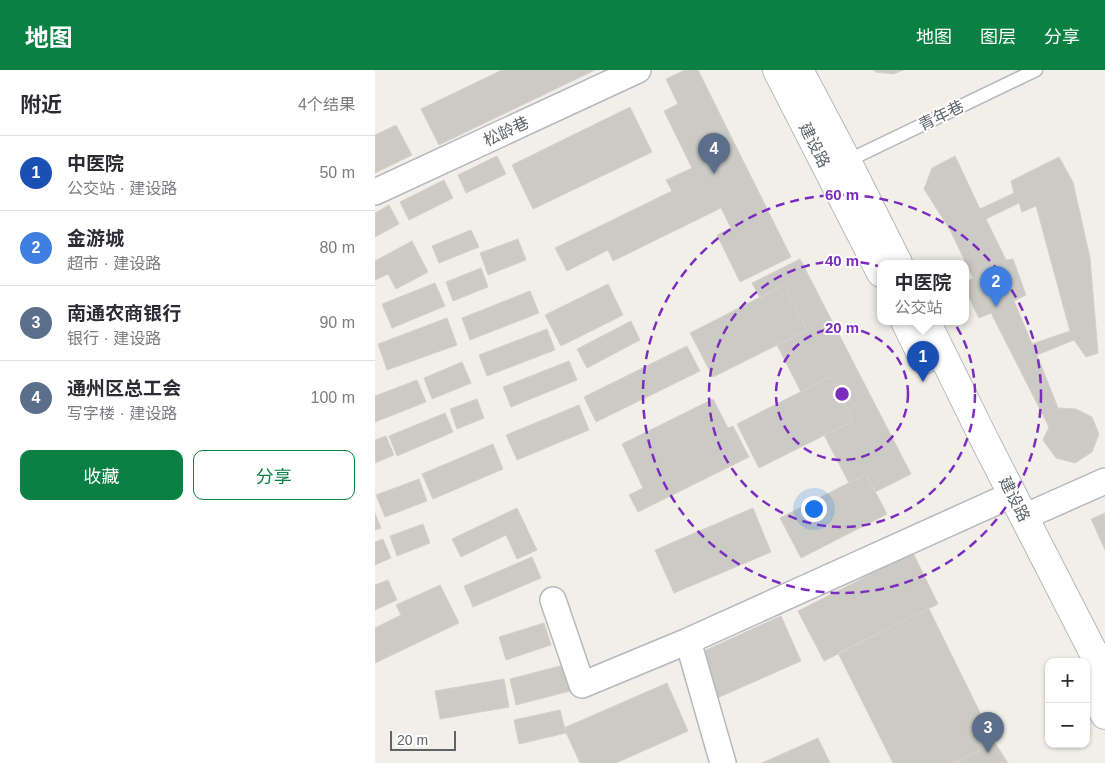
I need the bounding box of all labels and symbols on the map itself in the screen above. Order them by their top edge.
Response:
street label: 青年巷 [916,97,967,134]
street label: 松龄巷 [481,114,532,149]
street label: 建设路 [796,120,833,170]
pin: 4 [698,133,730,174]
text: 60 m [825,186,859,203]
text: 40 m [825,252,859,269]
pin: 2 [980,266,1012,307]
text: 20 m [825,319,859,336]
pin: 1 [907,341,939,382]
centre of rings [833,385,851,403]
street label: 建设路 [996,474,1033,524]
your location [801,496,827,522]
pin: 3 [972,712,1004,753]
scale bar [390,728,456,751]

